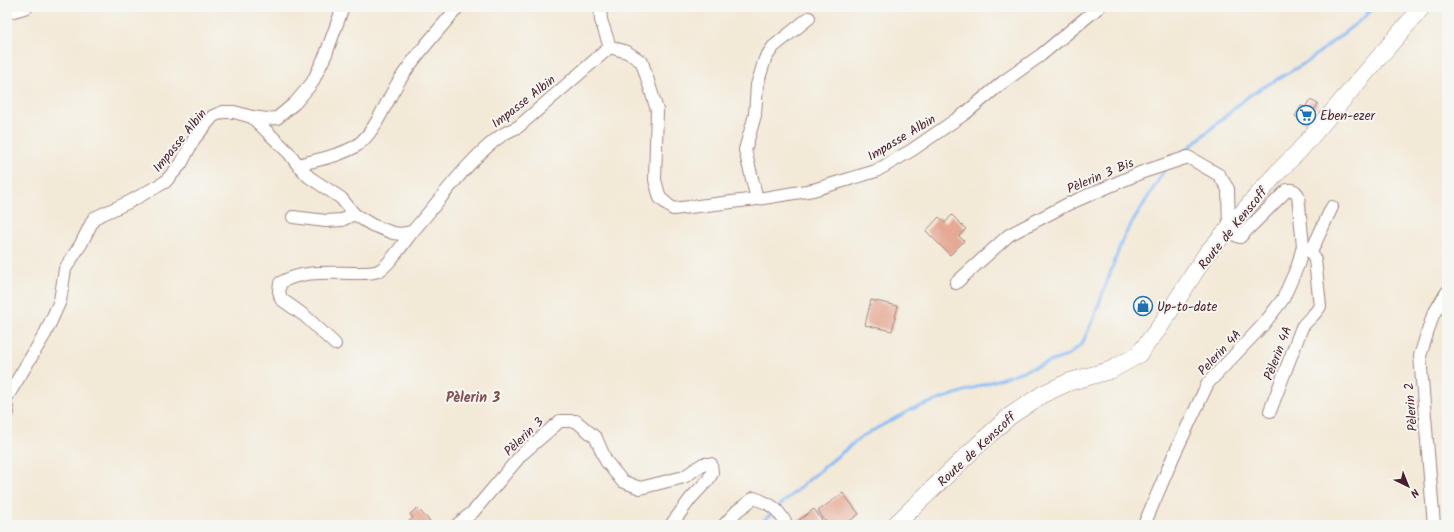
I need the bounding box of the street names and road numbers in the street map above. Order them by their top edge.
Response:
street label: Impasse Albin [487,70,561,134]
street label: Impasse Albin [148,104,213,177]
street label: Impasse Albin [863,109,940,167]
street label: Pèlerin 3 Bis [1064,153,1138,200]
street label: Route de Kenscoff [1193,182,1274,275]
street label: Pèlerin 4A [1258,323,1298,384]
street label: Pelerin 4A [1193,325,1247,381]
street label: Pèlerin 2 [1399,382,1424,432]
street label: Route de Kenscoff [933,407,1022,492]
street label: Pèlerin 3 [499,413,549,462]

